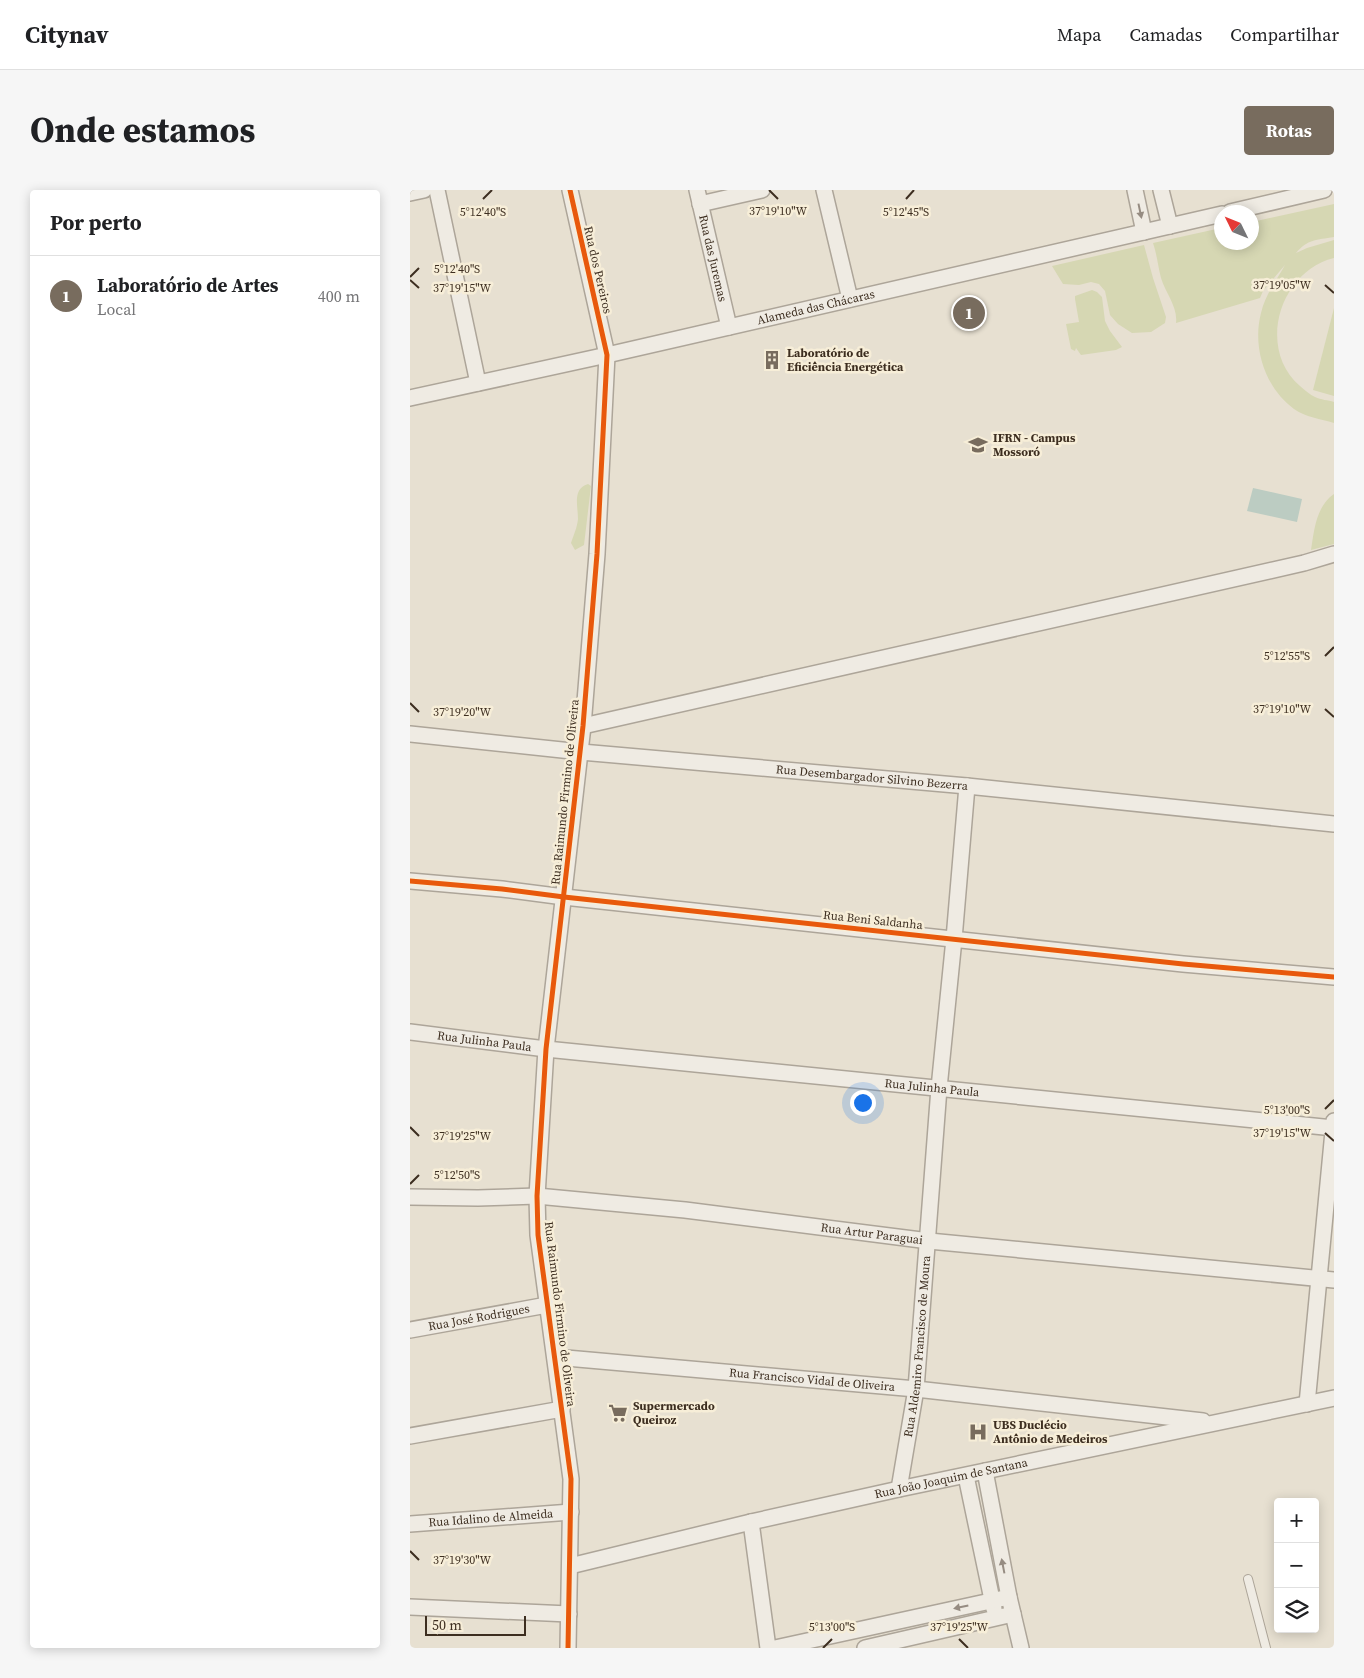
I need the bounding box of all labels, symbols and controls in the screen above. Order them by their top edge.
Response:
text: Citynav [25,18,109,51]
text: Mapa [1057,22,1101,47]
text: Camadas [1129,22,1202,47]
text: Compartilhar [1230,22,1339,47]
text: Onde estamos [30,106,255,154]
button: Rotas [1244,106,1334,155]
text: 37°19'10"W [749,203,807,219]
one-way arrow [1136,203,1144,219]
text: 5°12'40"S [460,204,506,220]
text: 5°12'45"S [883,204,929,220]
north arrow [1214,205,1259,250]
text: Por perto [50,208,142,237]
street label: Rua das Juremas [695,213,731,303]
street label: Rua dos Pereiros [580,225,616,315]
text: 5°12'40"S [434,261,480,277]
text: Laboratório de Artes [97,272,278,298]
text: 37°19'05"W [1253,277,1311,293]
text: 37°19'15"W [433,280,491,296]
text: 1 [62,285,70,307]
text: 400 m [318,285,360,307]
street label: Alameda das Chácaras [756,286,876,328]
pin: 1 [953,294,985,332]
text: Local [97,298,136,320]
place label: Laboratório de Eficiência Energética [787,345,904,375]
building icon: Laboratório de Eficiência Energética [761,349,783,371]
place label: IFRN - Campus Mossoró [993,430,1076,460]
school or university icon: IFRN - Campus Mossoró [967,434,989,456]
text: 5°12'55"S [1264,648,1310,664]
street label: Rua Raimundo Firmino de Oliveira [547,698,583,886]
text: 37°19'10"W [1253,701,1311,717]
text: 37°19'20"W [433,704,491,720]
street label: Rua Desembargador Silvino Bezerra [775,761,969,794]
street label: Rua Beni Saldanha [822,907,924,933]
street label: Rua Julinha Paula [436,1027,533,1055]
street label: Rua Julinha Paula [884,1075,981,1100]
your location [850,1090,876,1116]
text: 5°13'00"S [1264,1102,1310,1118]
text: 37°19'15"W [1253,1125,1311,1141]
text: 37°19'25"W [433,1128,491,1144]
text: 5°12'50"S [434,1167,480,1183]
street label: Rua Artur Paraguai [820,1219,924,1248]
street label: Rua Raimundo Firmino de Oliveira [541,1220,579,1408]
street label: Rua Aldemiro Francisco de Moura [900,1254,934,1438]
street label: Rua José Rodrigues [427,1300,531,1335]
street label: Rua Francisco Vidal de Oliveira [728,1364,896,1395]
place label: Supermercado Queiroz [633,1398,715,1428]
supermarket icon: Supermercado Queiroz [607,1402,629,1424]
place label: UBS Duclécio Antônio de Medeiros [993,1417,1108,1447]
hospital icon: UBS Duclécio Antônio de Medeiros [967,1421,989,1443]
street label: Rua João Joaquim de Santana [873,1454,1030,1502]
map controls [1274,1498,1319,1633]
button: + [1274,1498,1319,1543]
street label: Rua Idalino de Almeida [428,1505,555,1531]
button: − [1274,1543,1319,1588]
text: 37°19'30"W [433,1552,491,1568]
one-way arrow [999,1559,1007,1574]
button: layers [1274,1588,1319,1633]
one-way arrow [954,1603,969,1611]
scale bar [425,1613,526,1636]
text: 50 m [432,1615,462,1635]
text: 5°13'00"S [809,1619,855,1635]
text: 37°19'25"W [930,1619,988,1635]

